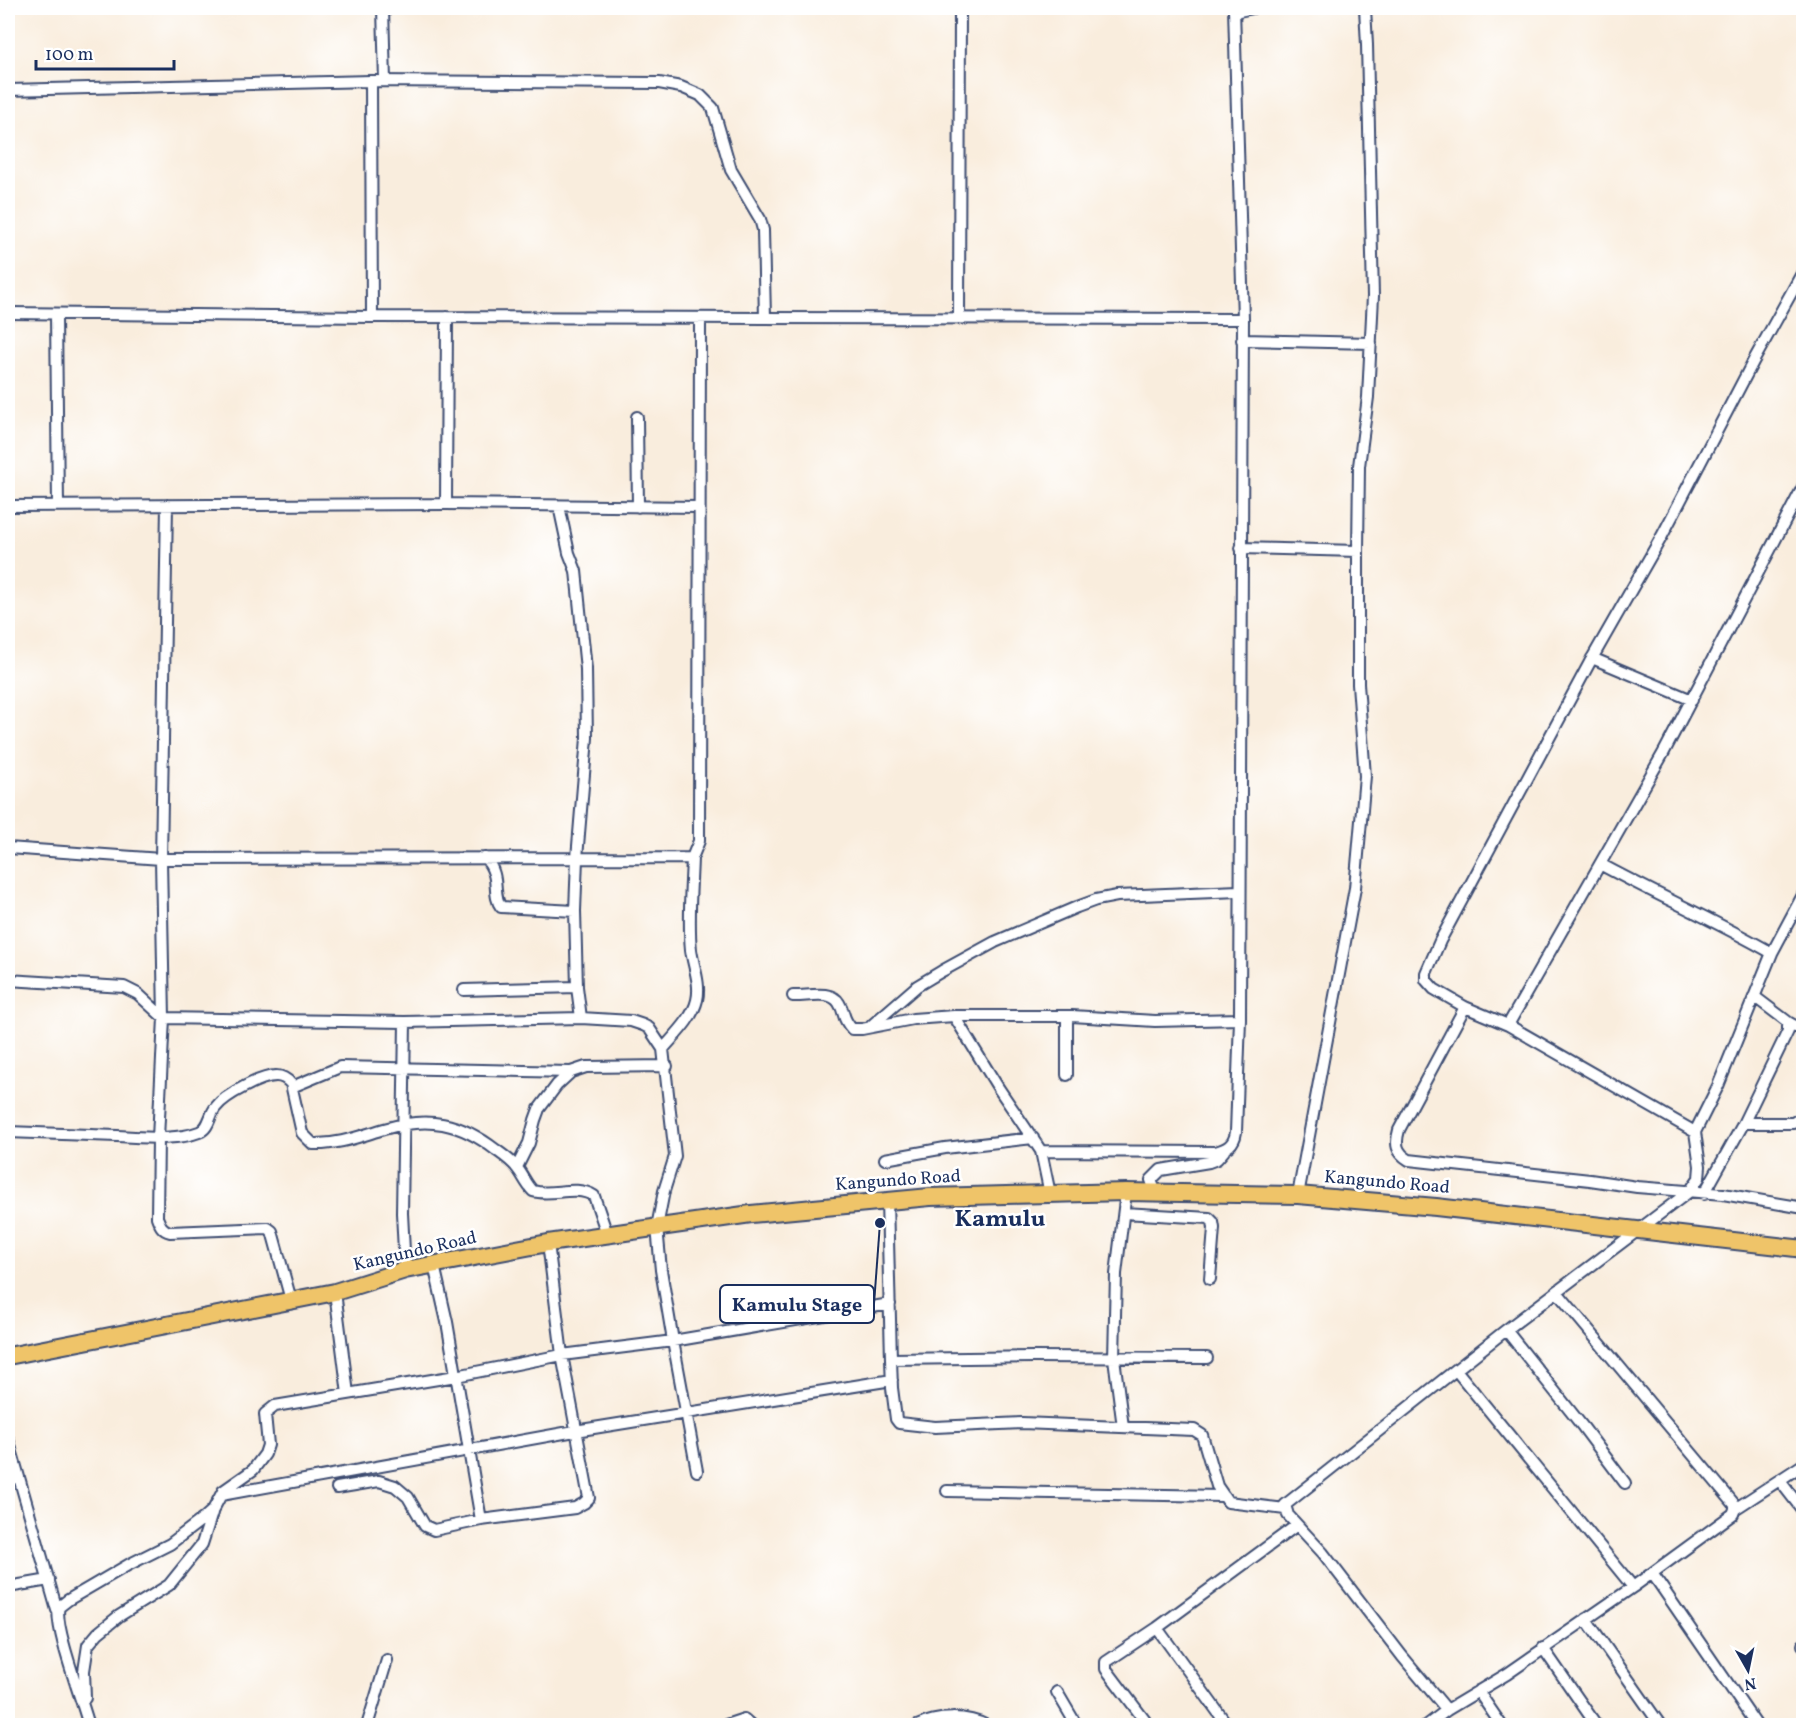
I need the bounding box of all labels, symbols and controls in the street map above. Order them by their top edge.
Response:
scale bar [36,33,174,71]
text: 100 m [45,43,94,68]
street label: Kangundo Road [834,1164,962,1198]
street label: Kangundo Road [1323,1165,1451,1201]
district label: Kamulu [955,1203,1046,1237]
street label: Kangundo Road [351,1226,479,1278]
callout: Kamulu Stage [720,1285,874,1323]
text: Kamulu Stage [732,1292,862,1320]
north arrow [1718,1640,1778,1700]
text: N [1742,1671,1757,1695]

